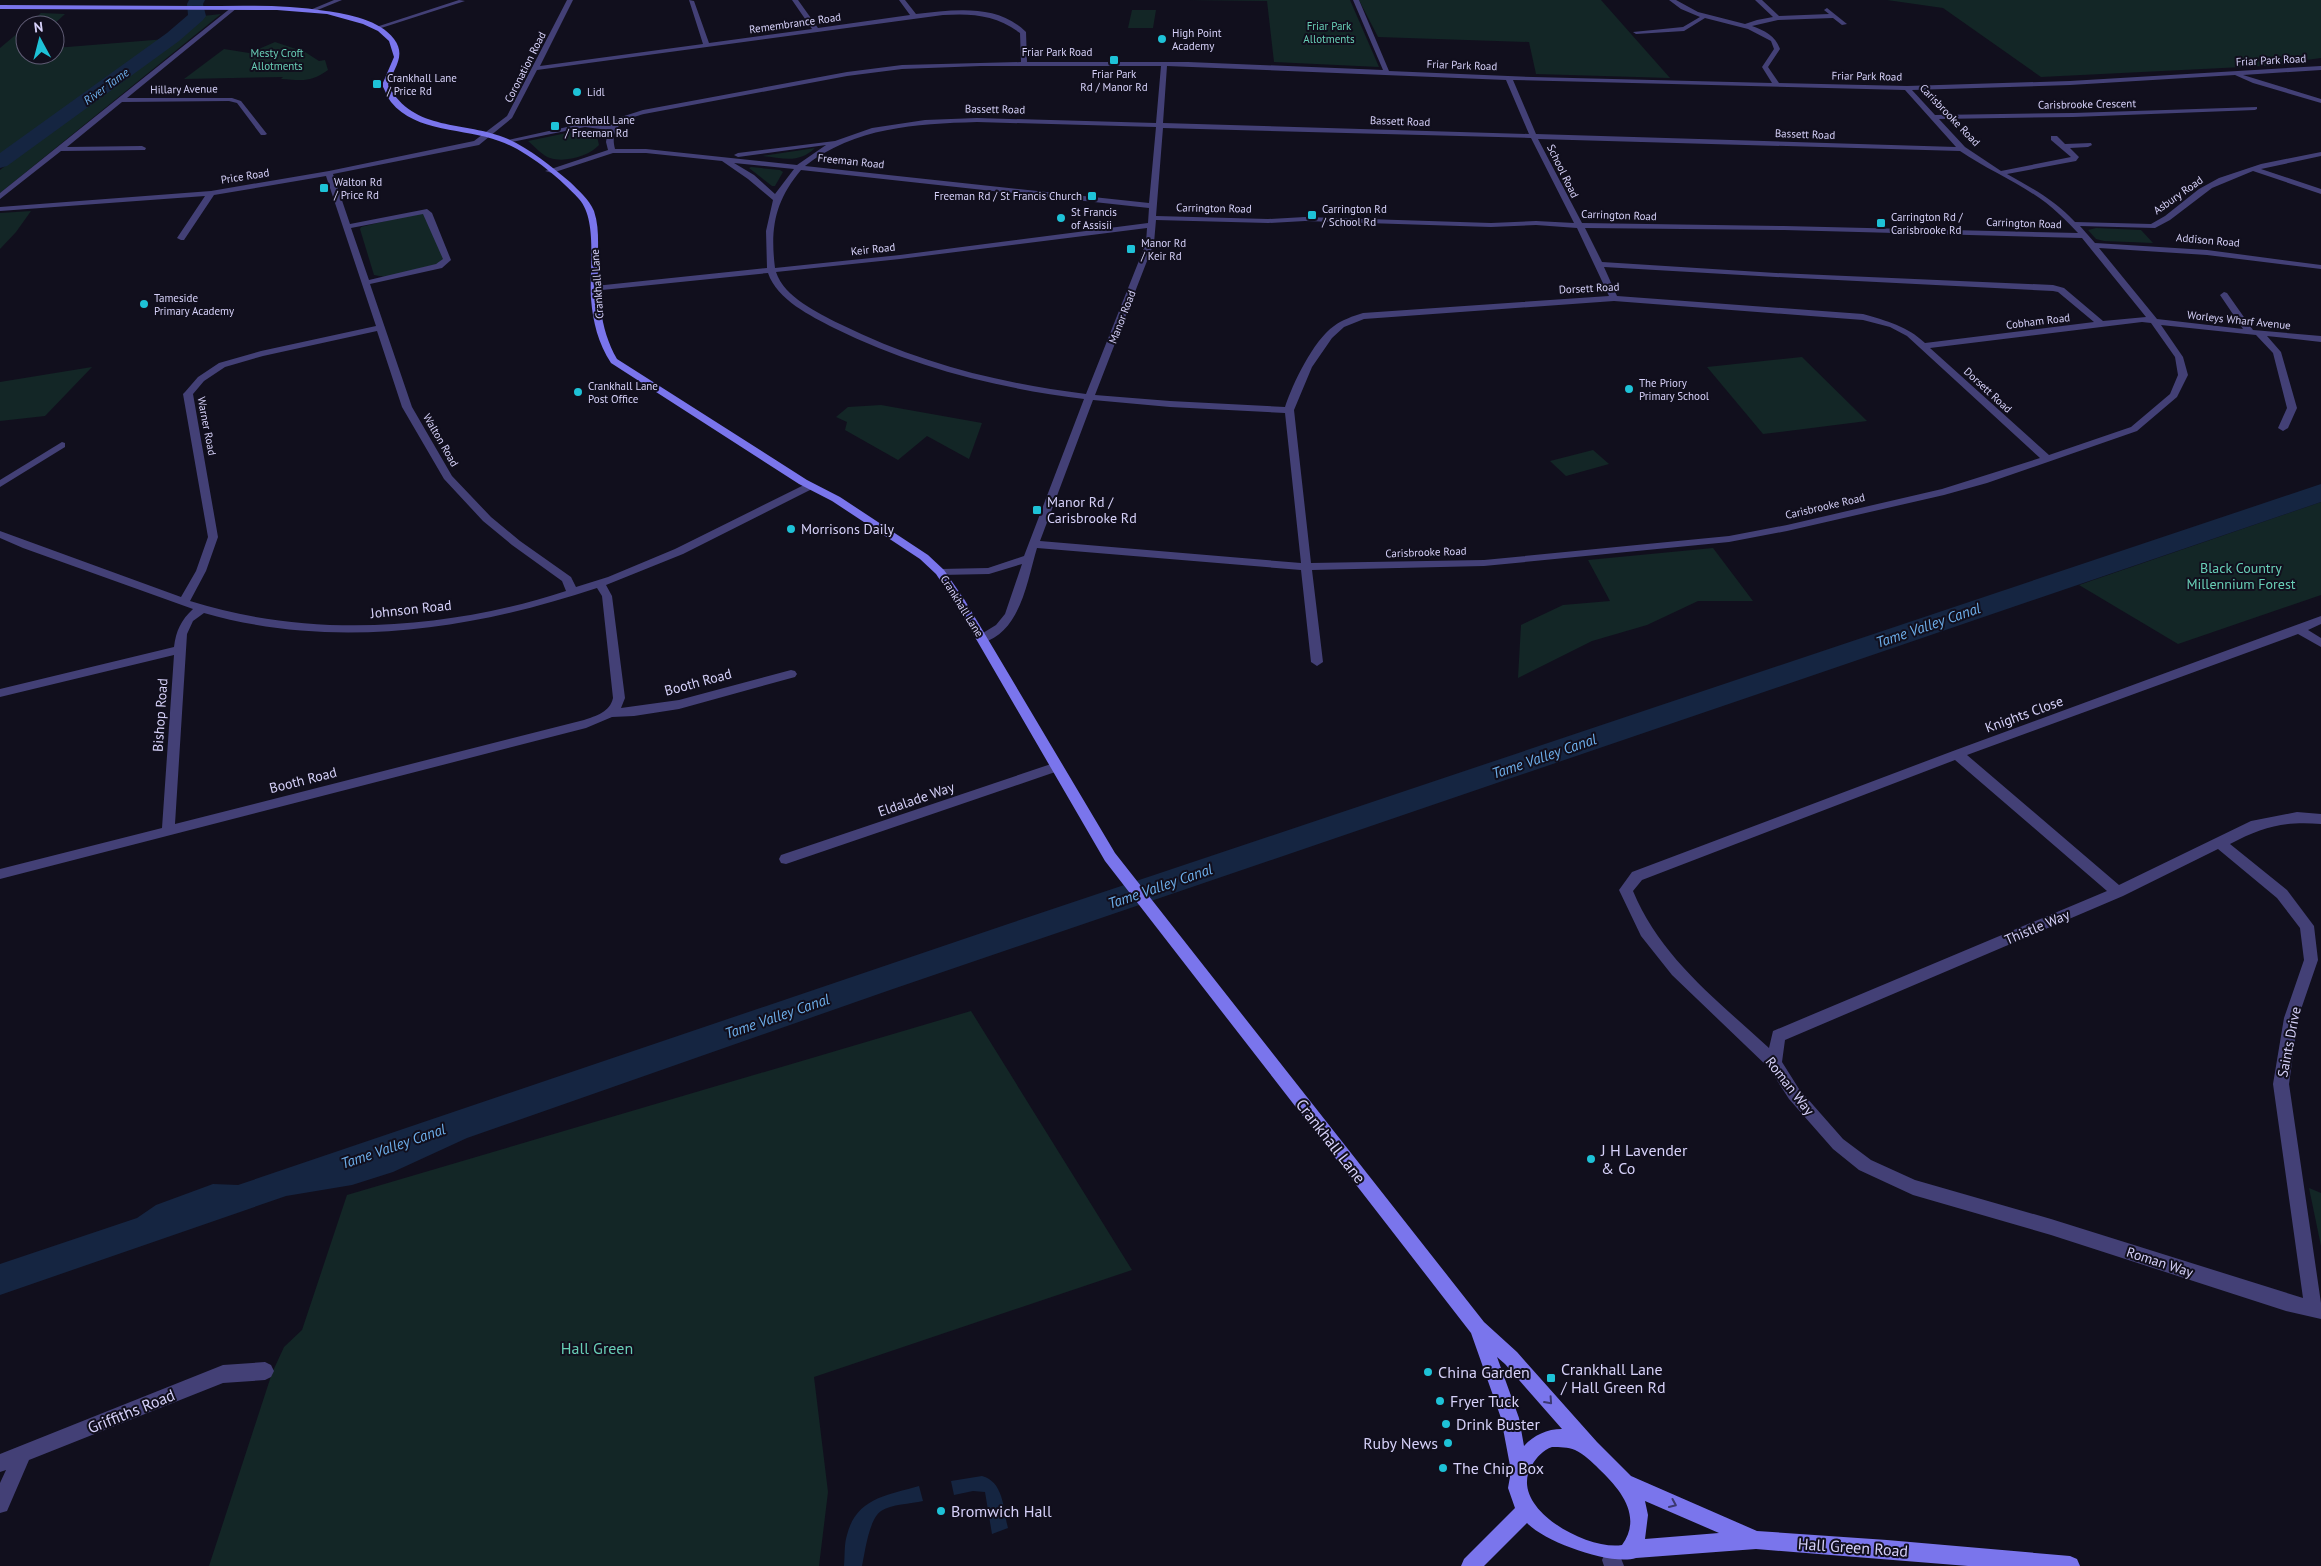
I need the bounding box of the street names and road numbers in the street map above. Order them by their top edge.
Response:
street label: Remembrance Road [748,10,842,36]
street label: Coronation Road [501,29,549,105]
street label: Friar Park Road [1022,45,1092,59]
street label: Friar Park Road [2235,51,2307,69]
street label: Friar Park Road [1426,57,1498,73]
street label: Friar Park Road [1832,68,1903,84]
street label: Hillary Avenue [150,81,218,97]
street label: Carisbrooke Road [1917,81,1983,149]
street label: Carisbrooke Crescent [2038,96,2136,112]
street label: Bassett Road [965,101,1025,117]
street label: Bassett Road [1370,113,1431,129]
street label: Bassett Road [1775,126,1836,142]
street label: School Road [1544,142,1582,200]
street label: Freeman Road [817,151,885,171]
street label: Price Road [220,165,270,187]
street label: Asbury Road [2150,173,2206,217]
street label: Carrington Road [1176,200,1252,216]
street label: Carrington Road [1581,207,1657,223]
street label: Carrington Road [1986,215,2062,231]
street label: Addison Road [2176,230,2241,250]
street label: Keir Road [850,240,896,258]
street label: Crankhall Lane [588,248,606,319]
street label: Dorsett Road [1558,279,1620,297]
street label: Manor Road [1105,288,1139,346]
street label: Worleys Wharf Avenue [2187,308,2292,332]
street label: Cobham Road [2005,310,2071,332]
street label: Dorsett Road [1961,364,2015,416]
street label: Warner Road [194,395,220,457]
street label: Walton Road [420,411,462,469]
street label: Carisbrooke Road [1784,490,1866,522]
street label: Carisbrooke Road [1385,544,1467,560]
street label: Crankhall Lane [938,573,987,640]
street label: Johnson Road [369,596,452,622]
street label: Booth Road [662,664,734,700]
street label: Bishop Road [148,677,172,753]
street label: Knights Close [1983,692,2065,736]
street label: Booth Road [267,763,339,797]
street label: Eldalade Way [875,777,957,820]
street label: Thistle Way [2002,905,2073,949]
street label: Saints Drive [2273,1005,2305,1079]
street label: Roman Way [1762,1053,1819,1119]
street label: Crankhall Lane [1292,1095,1370,1187]
street label: Roman Way [2124,1243,2196,1281]
street label: Griffiths Road [84,1384,178,1438]
street label: Hall Green Road [1797,1533,1909,1561]

